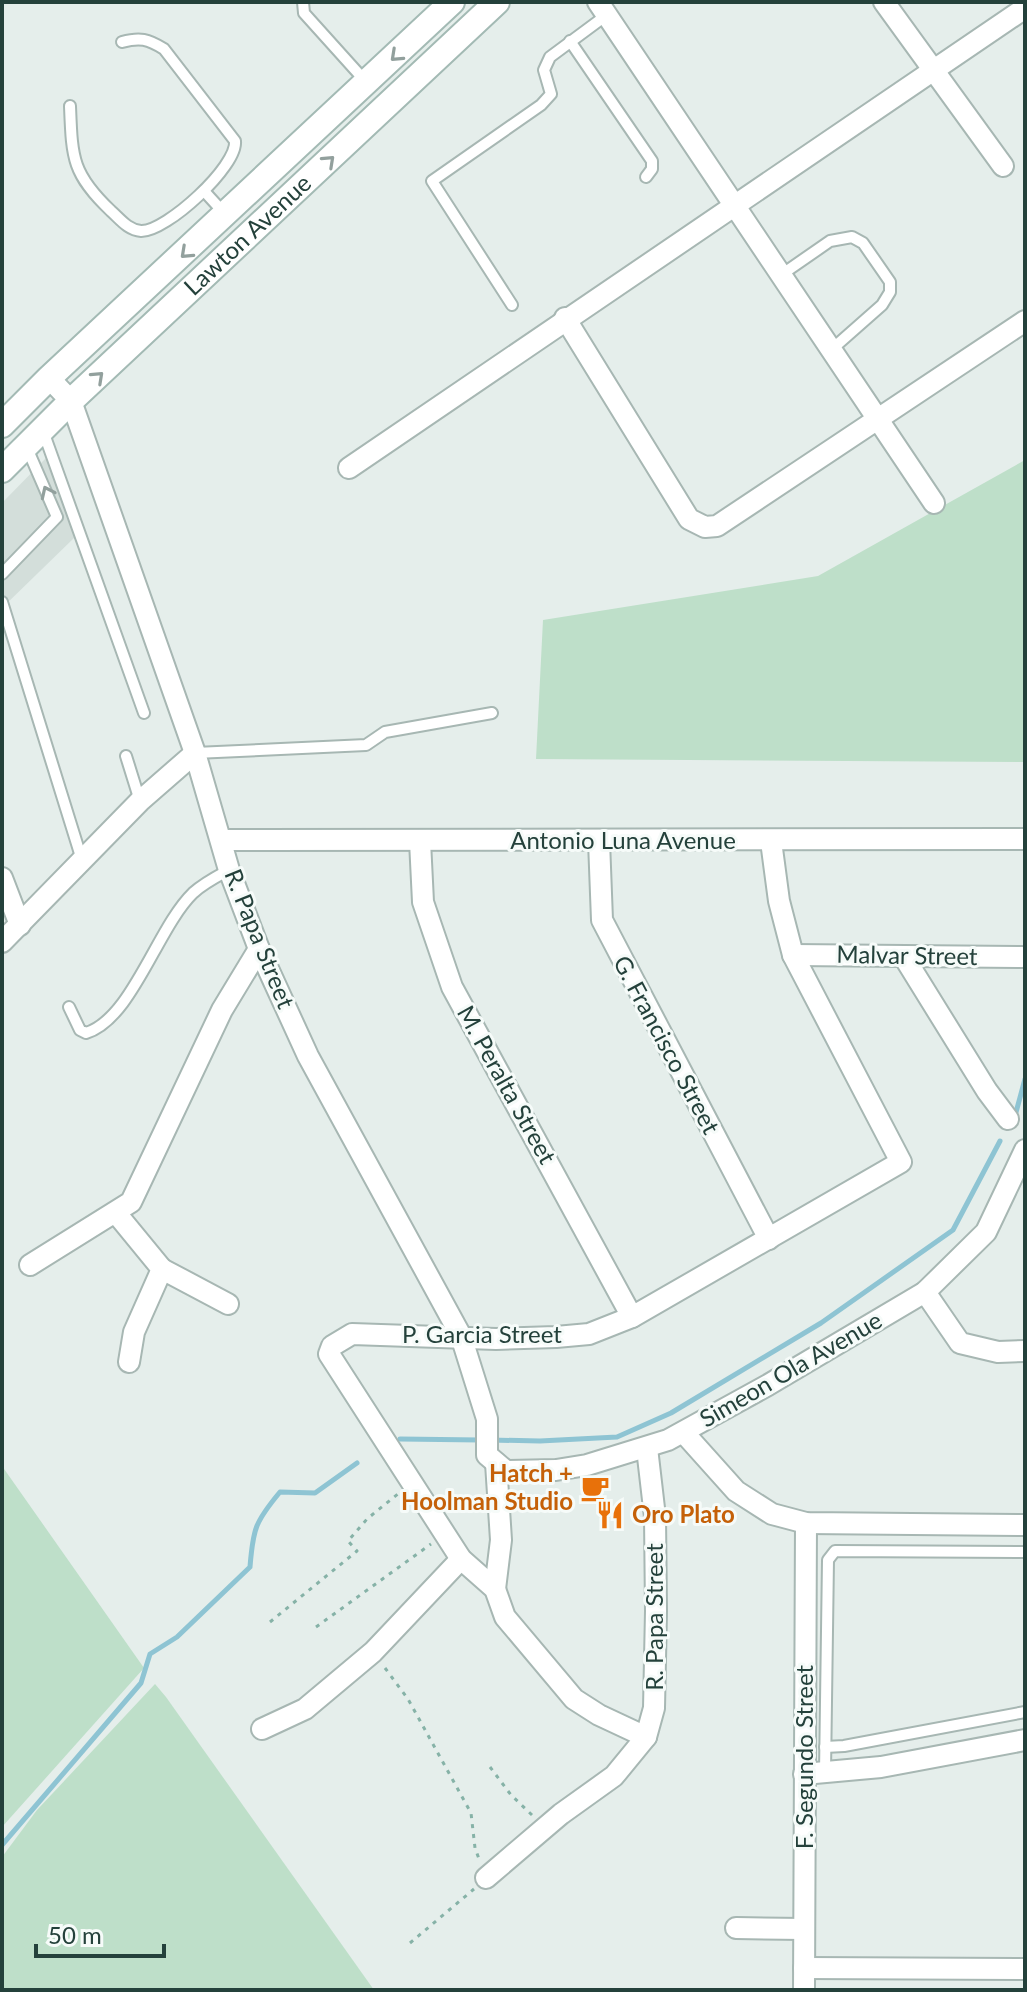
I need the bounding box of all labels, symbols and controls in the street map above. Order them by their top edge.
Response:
one-way arrow [390,46,405,60]
one-way arrow [320,155,334,170]
street label: Lawton Avenue [177,168,316,301]
one-way arrow [180,243,195,257]
one-way arrow [89,371,103,386]
one-way arrow [41,485,57,500]
street label: Antonio Luna Avenue [510,825,736,854]
street label: R. Papa Street [219,865,302,1013]
street label: Malvar Street [836,939,978,970]
street label: G. Francisco Street [608,950,727,1139]
street label: M. Peralta Street [452,1000,563,1169]
street label: Simeon Ola Avenue [694,1305,887,1433]
street label: P. Garcia Street [402,1319,562,1348]
place label: Hatch + Hoolman Studio [401,1458,573,1515]
cafe icon: Hatch + Hoolman Studio [580,1473,610,1503]
place label: Oro Plato [632,1499,735,1528]
restaurant icon: Oro Plato [595,1500,625,1530]
street label: R. Papa Street [639,1543,668,1691]
street label: F. Segundo Street [789,1664,818,1849]
scale bar [36,1908,164,1958]
text: 50 m [48,1920,102,1949]

